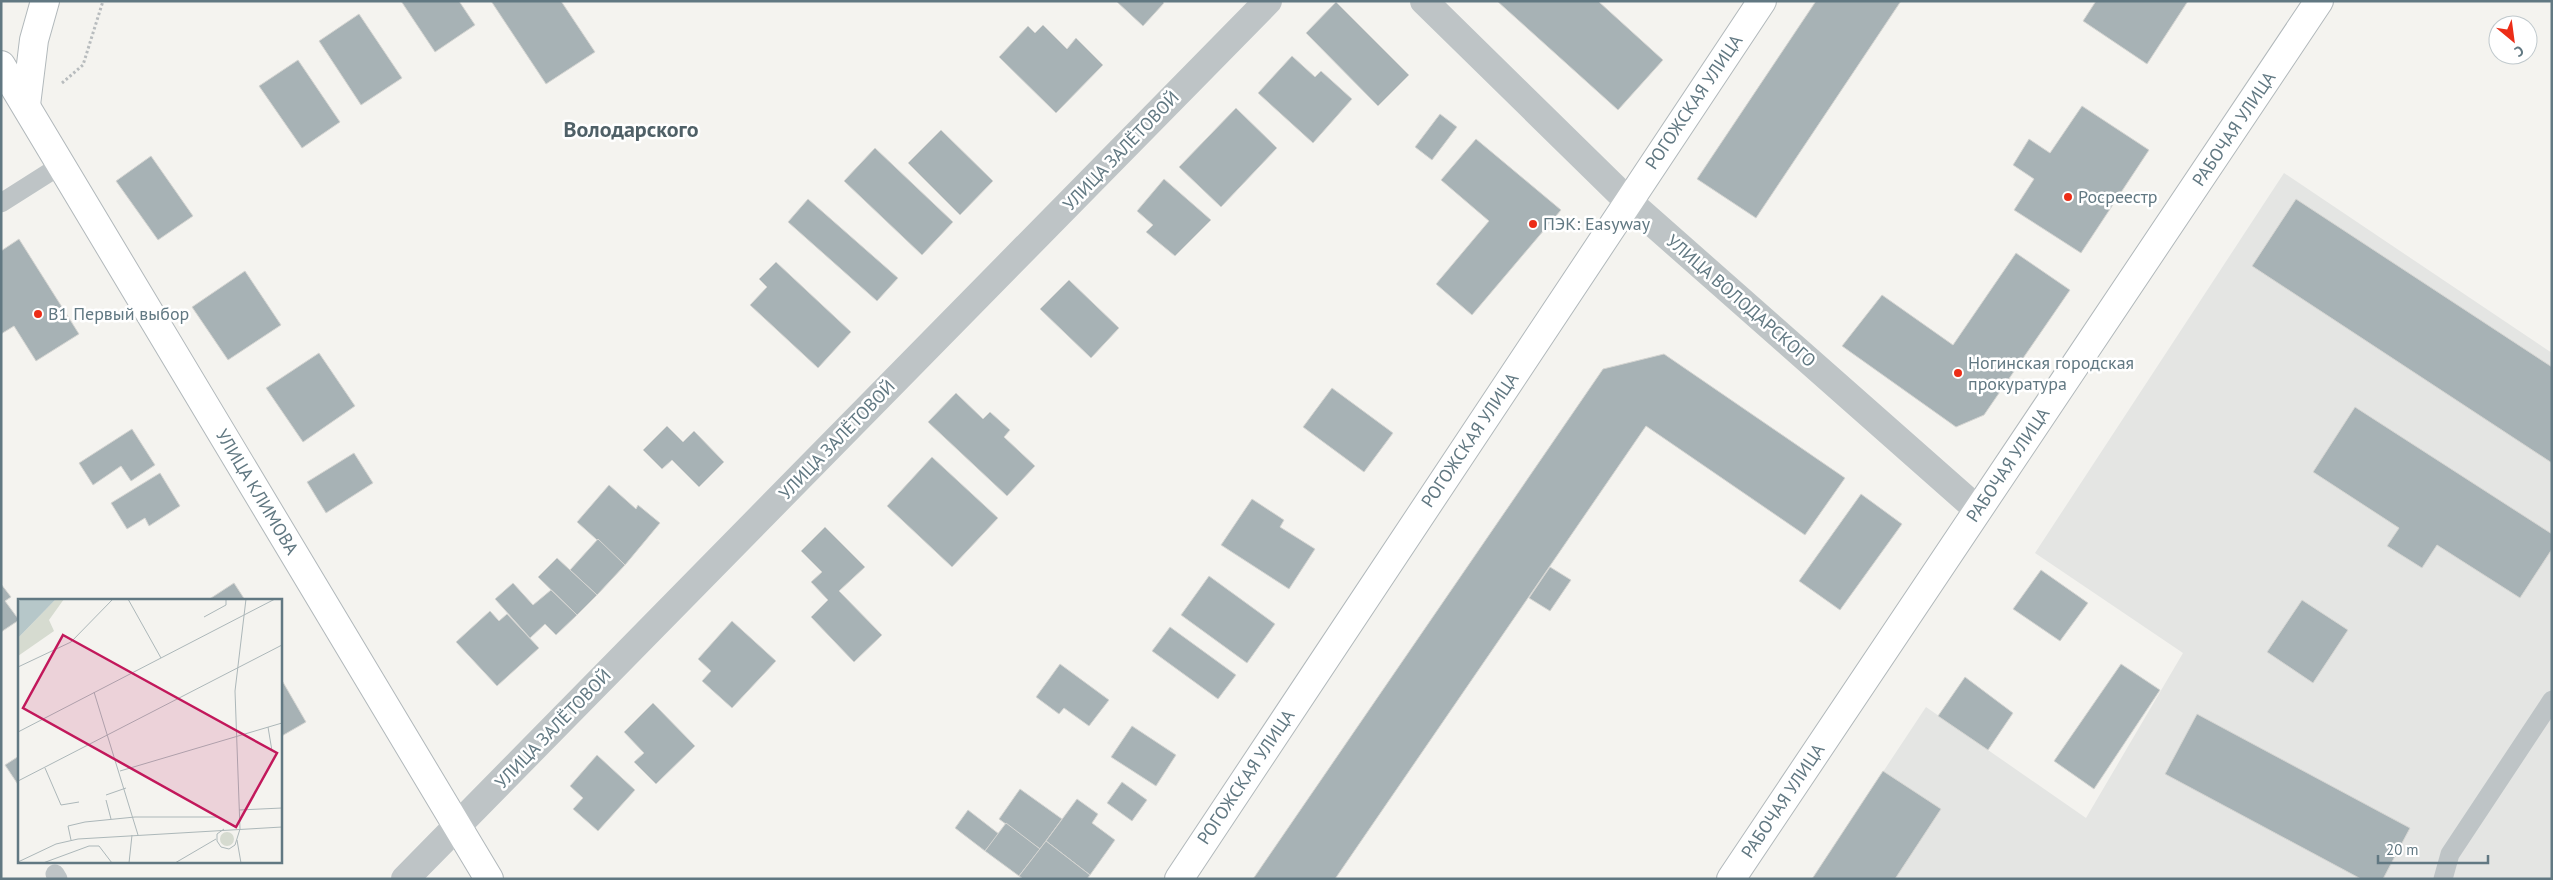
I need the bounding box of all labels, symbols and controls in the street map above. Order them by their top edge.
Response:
north arrow [2488,15,2538,65]
street label: РОГОЖСКАЯ УЛИЦА [1640,29,1748,174]
text: С [2511,42,2527,61]
street label: РАБОЧАЯ УЛИЦА [2187,67,2281,190]
street label: УЛИЦА ЗАЛЁТОВОЙ [1058,86,1184,215]
district label: Володарского [564,115,699,143]
place label: Росреестр [2078,185,2158,208]
marker: Росреестр [2062,191,2074,203]
place label: ПЭК: Easyway [1543,212,1651,235]
marker: ПЭК: Easyway [1527,218,1539,230]
street label: УЛИЦА ВОЛОДАРСКОГО [1662,229,1821,372]
place label: В1 Первый выбор [48,302,189,325]
marker: В1 Первый выбор [32,308,44,320]
place label: Ногинская городская прокуратура [1968,351,2134,395]
street label: РОГОЖСКАЯ УЛИЦА [1416,367,1524,512]
marker: Ногинская городская прокуратура [1952,367,1964,379]
street label: УЛИЦА ЗАЛЁТОВОЙ [774,375,900,504]
street label: РАБОЧАЯ УЛИЦА [1961,403,2055,526]
street label: УЛИЦА КЛИМОВА [211,425,304,559]
inset map [18,599,281,862]
street label: УЛИЦА ЗАЛЁТОВОЙ [490,664,616,793]
street label: РОГОЖСКАЯ УЛИЦА [1192,704,1300,849]
street label: РАБОЧАЯ УЛИЦА [1736,739,1830,862]
scale bar [2378,832,2488,864]
text: 20 m [2386,840,2419,859]

